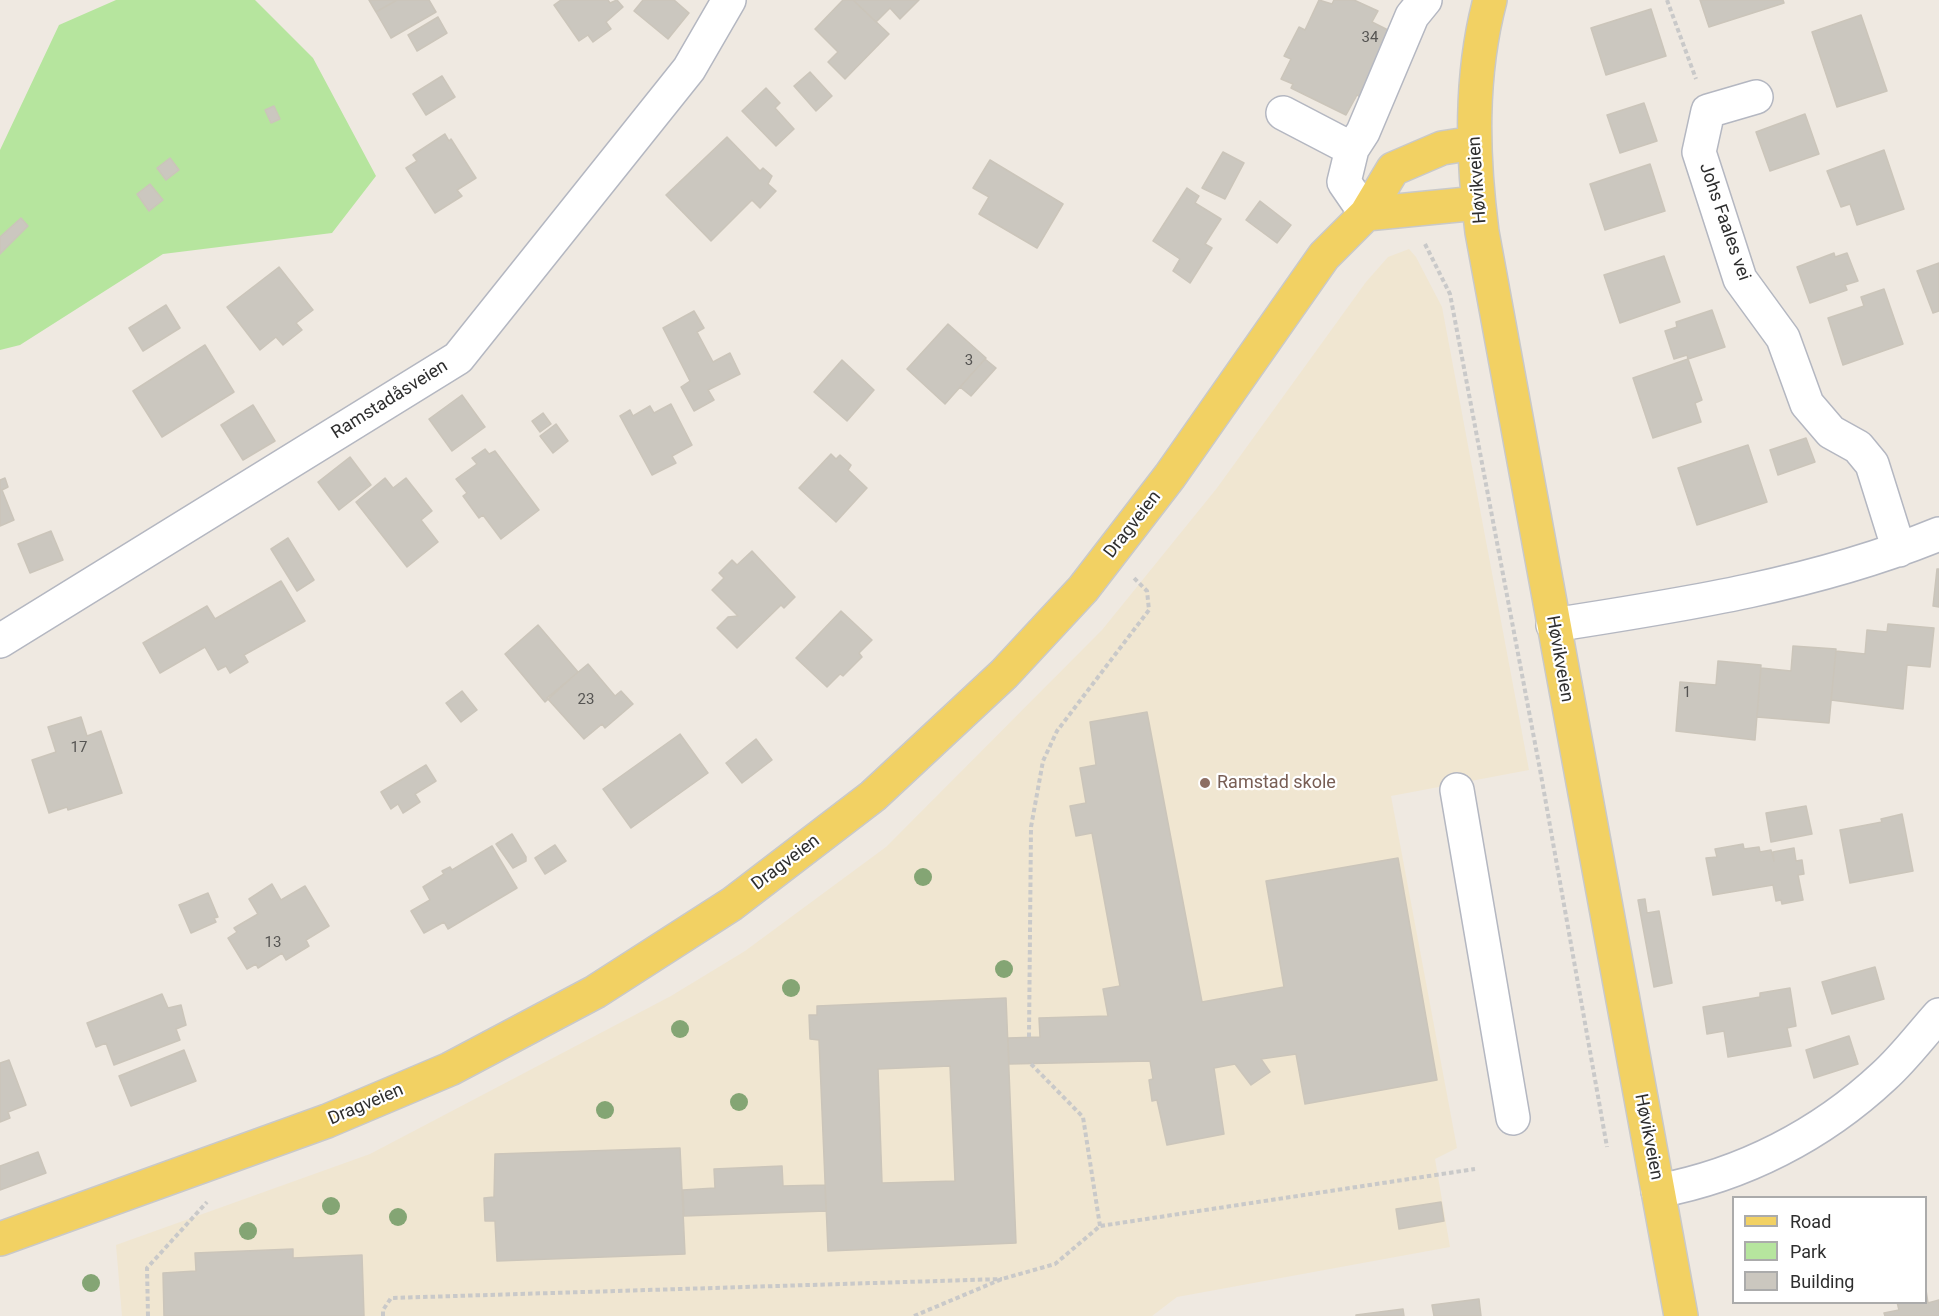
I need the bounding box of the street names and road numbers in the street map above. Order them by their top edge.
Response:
street label: Høvikveien [1464,136,1492,224]
street label: Johs Faales vei [1694,160,1754,284]
street label: Ramstadåsveien [328,356,452,444]
street label: Dragveien [1100,487,1166,563]
street label: Høvikveien [1541,614,1577,704]
street label: Dragveien [748,830,824,896]
street label: Dragveien [325,1080,407,1130]
street label: Høvikveien [1629,1092,1667,1182]

